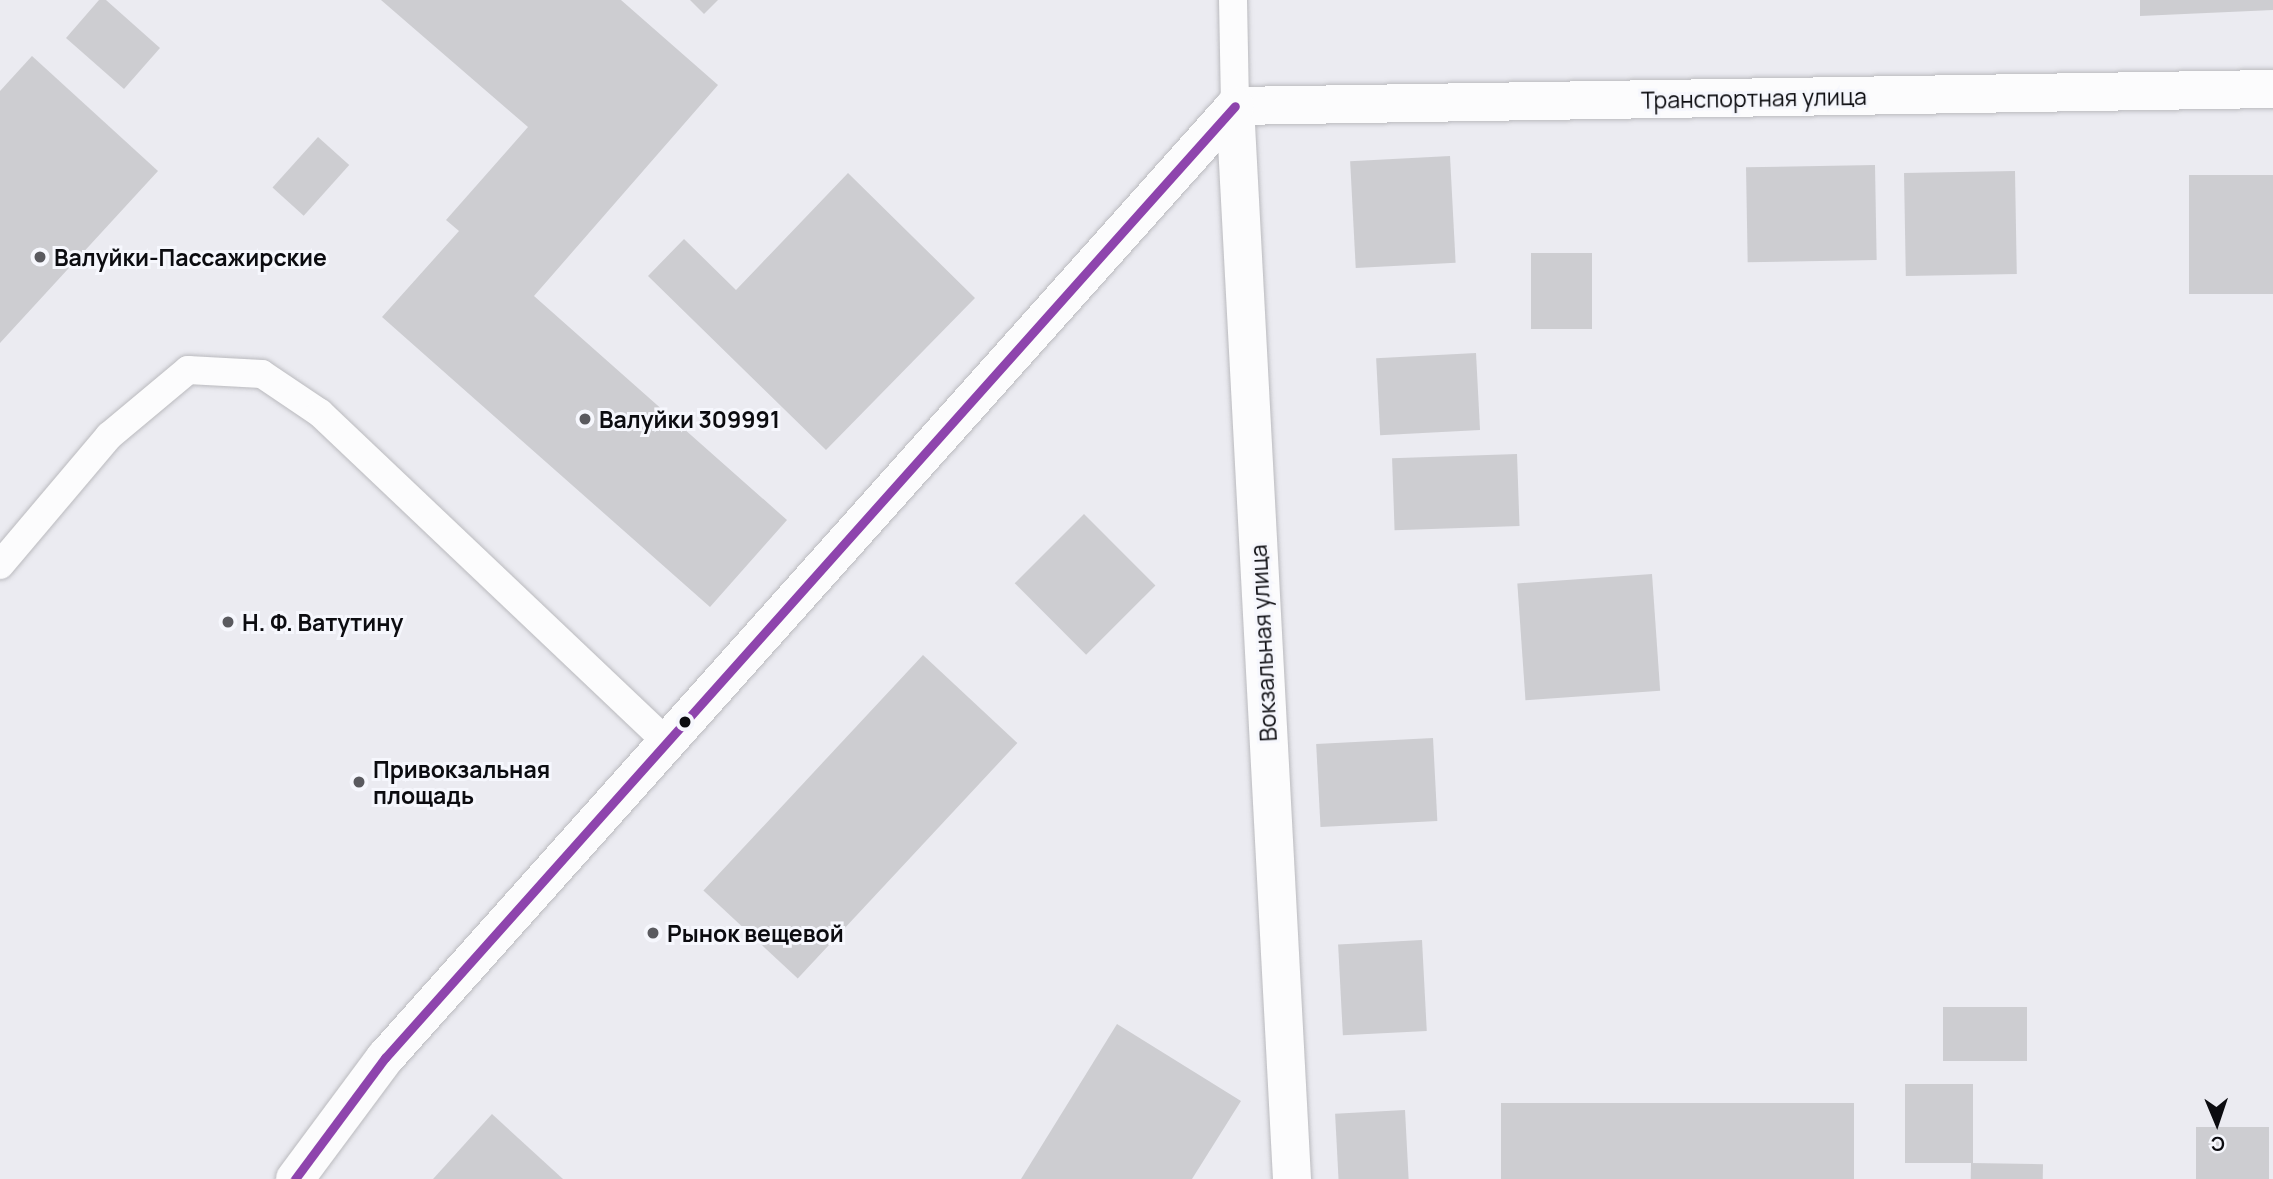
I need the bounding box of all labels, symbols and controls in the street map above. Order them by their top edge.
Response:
street label: Транспортная улица [1641,82,1867,114]
place label: Валуйки-Пассажирские [54,243,327,271]
marker: Валуйки-Пассажирские [32,249,48,265]
place label: Валуйки 309991 [599,405,780,433]
marker: Валуйки 309991 [577,411,593,427]
street label: Вокзальная улица [1244,544,1282,742]
place label: Н. Ф. Ватутину [242,608,403,636]
marker: Н. Ф. Ватутину [220,614,236,630]
unlabelled marker [678,715,692,729]
place label: Привокзальная площадь [373,755,550,809]
marker: Привокзальная площадь [351,774,367,790]
place label: Рынок вещевой [667,919,844,947]
marker: Рынок вещевой [645,925,661,941]
north arrow [2182,1088,2252,1158]
text: С [2210,1131,2225,1157]

